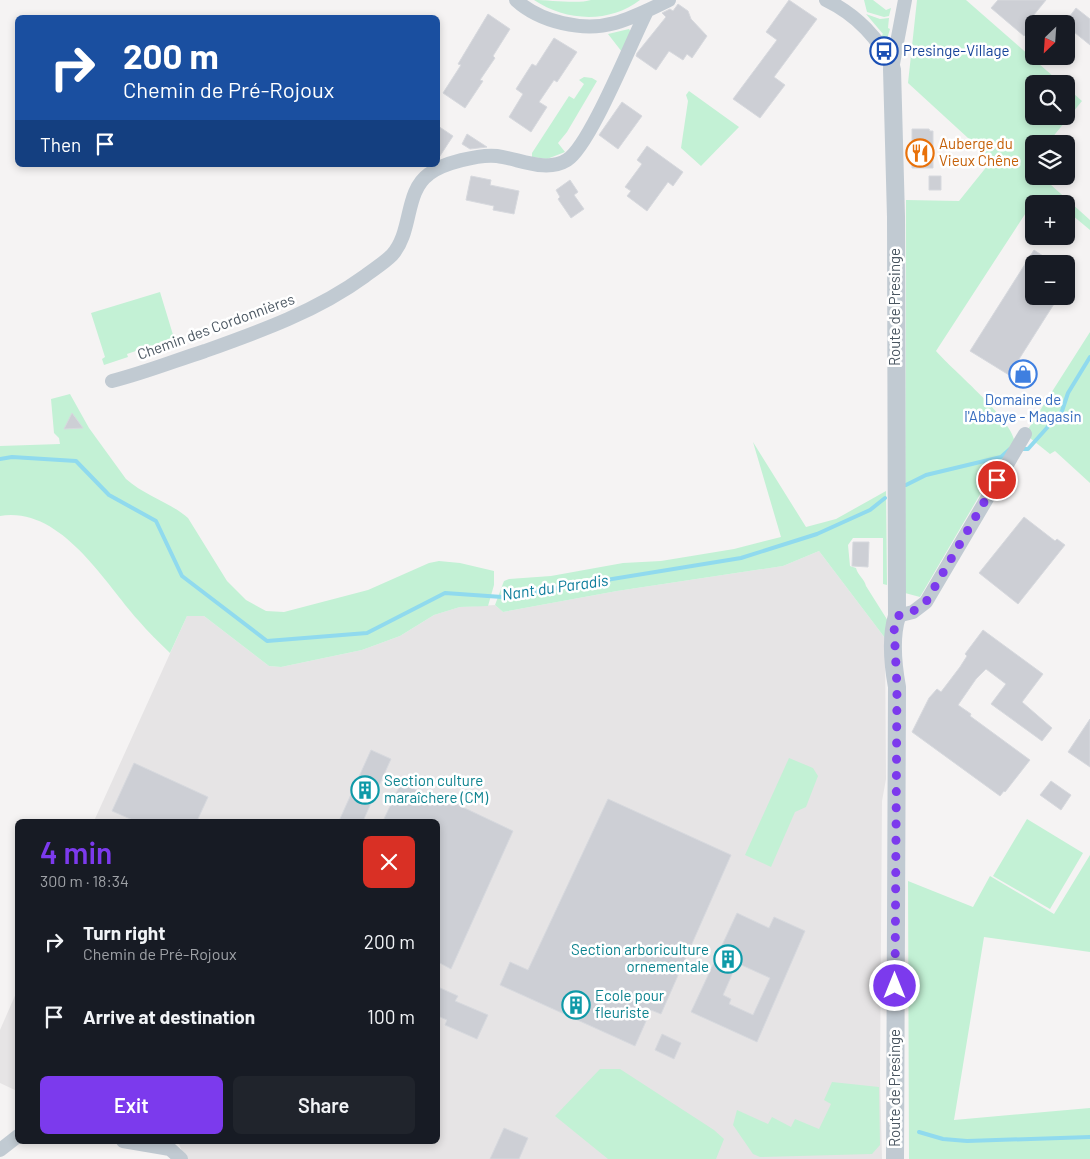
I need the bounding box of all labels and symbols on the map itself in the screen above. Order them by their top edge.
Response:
north arrow [1025,15,1075,65]
bus stop icon: Presinge-Village [869,36,899,66]
place label: Presinge-Village [903,41,1009,59]
place label: Auberge du Vieux Chêne [939,134,1019,169]
restaurant icon: Auberge du Vieux Chêne [905,138,935,168]
street label: Route de Presinge [885,248,903,366]
street label: Chemin des Cordonnières [135,289,297,363]
shop icon: Domaine de l'Abbaye - Magasin [1008,359,1038,389]
place label: Domaine de l'Abbaye - Magasin [964,390,1082,425]
pin [976,459,1018,501]
water label: Nant du Paradis [500,570,610,603]
place label: Section culture maraîchere (CM) [384,771,488,806]
building icon: Section culture maraîchere (CM) [350,775,380,805]
place label: Section arboriculture ornementale [571,940,709,975]
building icon: Section arboriculture ornementale [713,944,743,974]
position arrow [868,959,920,1011]
place label: Ecole pour fleuriste [595,986,665,1021]
building icon: Ecole pour fleuriste [561,990,591,1020]
street label: Route de Presinge [885,1029,903,1147]

